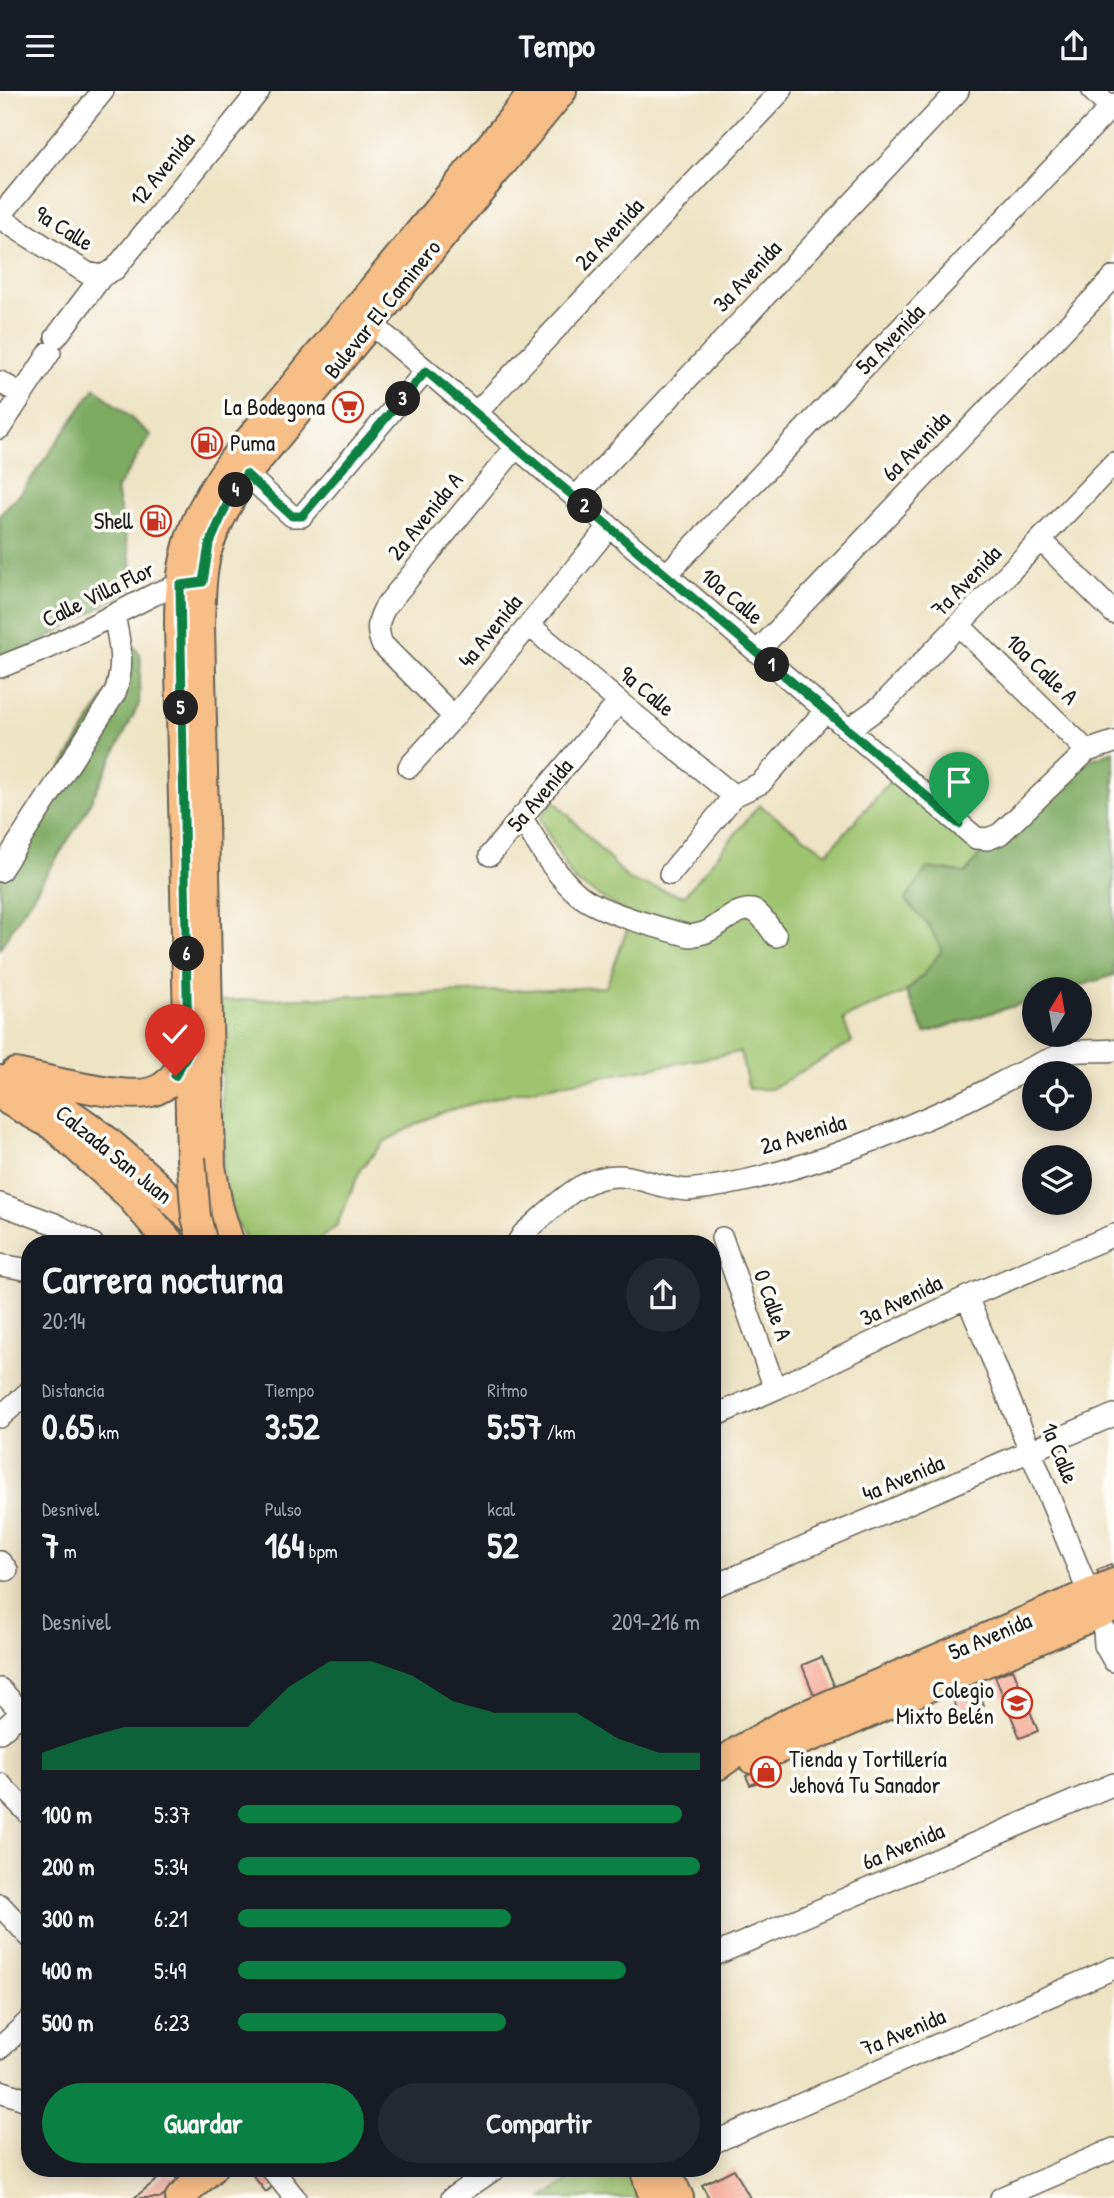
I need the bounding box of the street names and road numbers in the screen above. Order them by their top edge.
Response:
street label: 12 Avenida [122,125,201,212]
street label: 2a Avenida [567,191,650,276]
street label: 9a Calle [29,198,99,258]
street label: Bulevar El Caminero [316,233,447,385]
street label: 3a Avenida [705,233,788,318]
street label: 5a Avenida [848,297,931,381]
street label: 6a Avenida [874,404,957,488]
street label: 2a Avenida A [380,465,470,566]
street label: 7a Avenida [924,538,1008,623]
street label: Calle Villa Flor [37,553,159,634]
street label: 10a Calle [694,560,770,631]
street label: 4a Avenida [450,587,529,674]
street label: 10a Calle A [999,626,1086,711]
street label: 9a Calle [613,658,682,723]
street label: 5a Avenida [500,751,580,838]
street label: Calzada San Juan [49,1097,179,1210]
street label: 2a Avenida [756,1106,850,1161]
street label: 0 Calle A [747,1265,800,1344]
street label: 3a Avenida [855,1266,947,1333]
street label: 1a Calle [1034,1418,1087,1488]
street label: 4a Avenida [857,1446,948,1509]
street label: 5a Avenida [944,1604,1036,1667]
street label: 6a Avenida [857,1814,949,1877]
street label: 7a Avenida [856,2000,950,2063]

